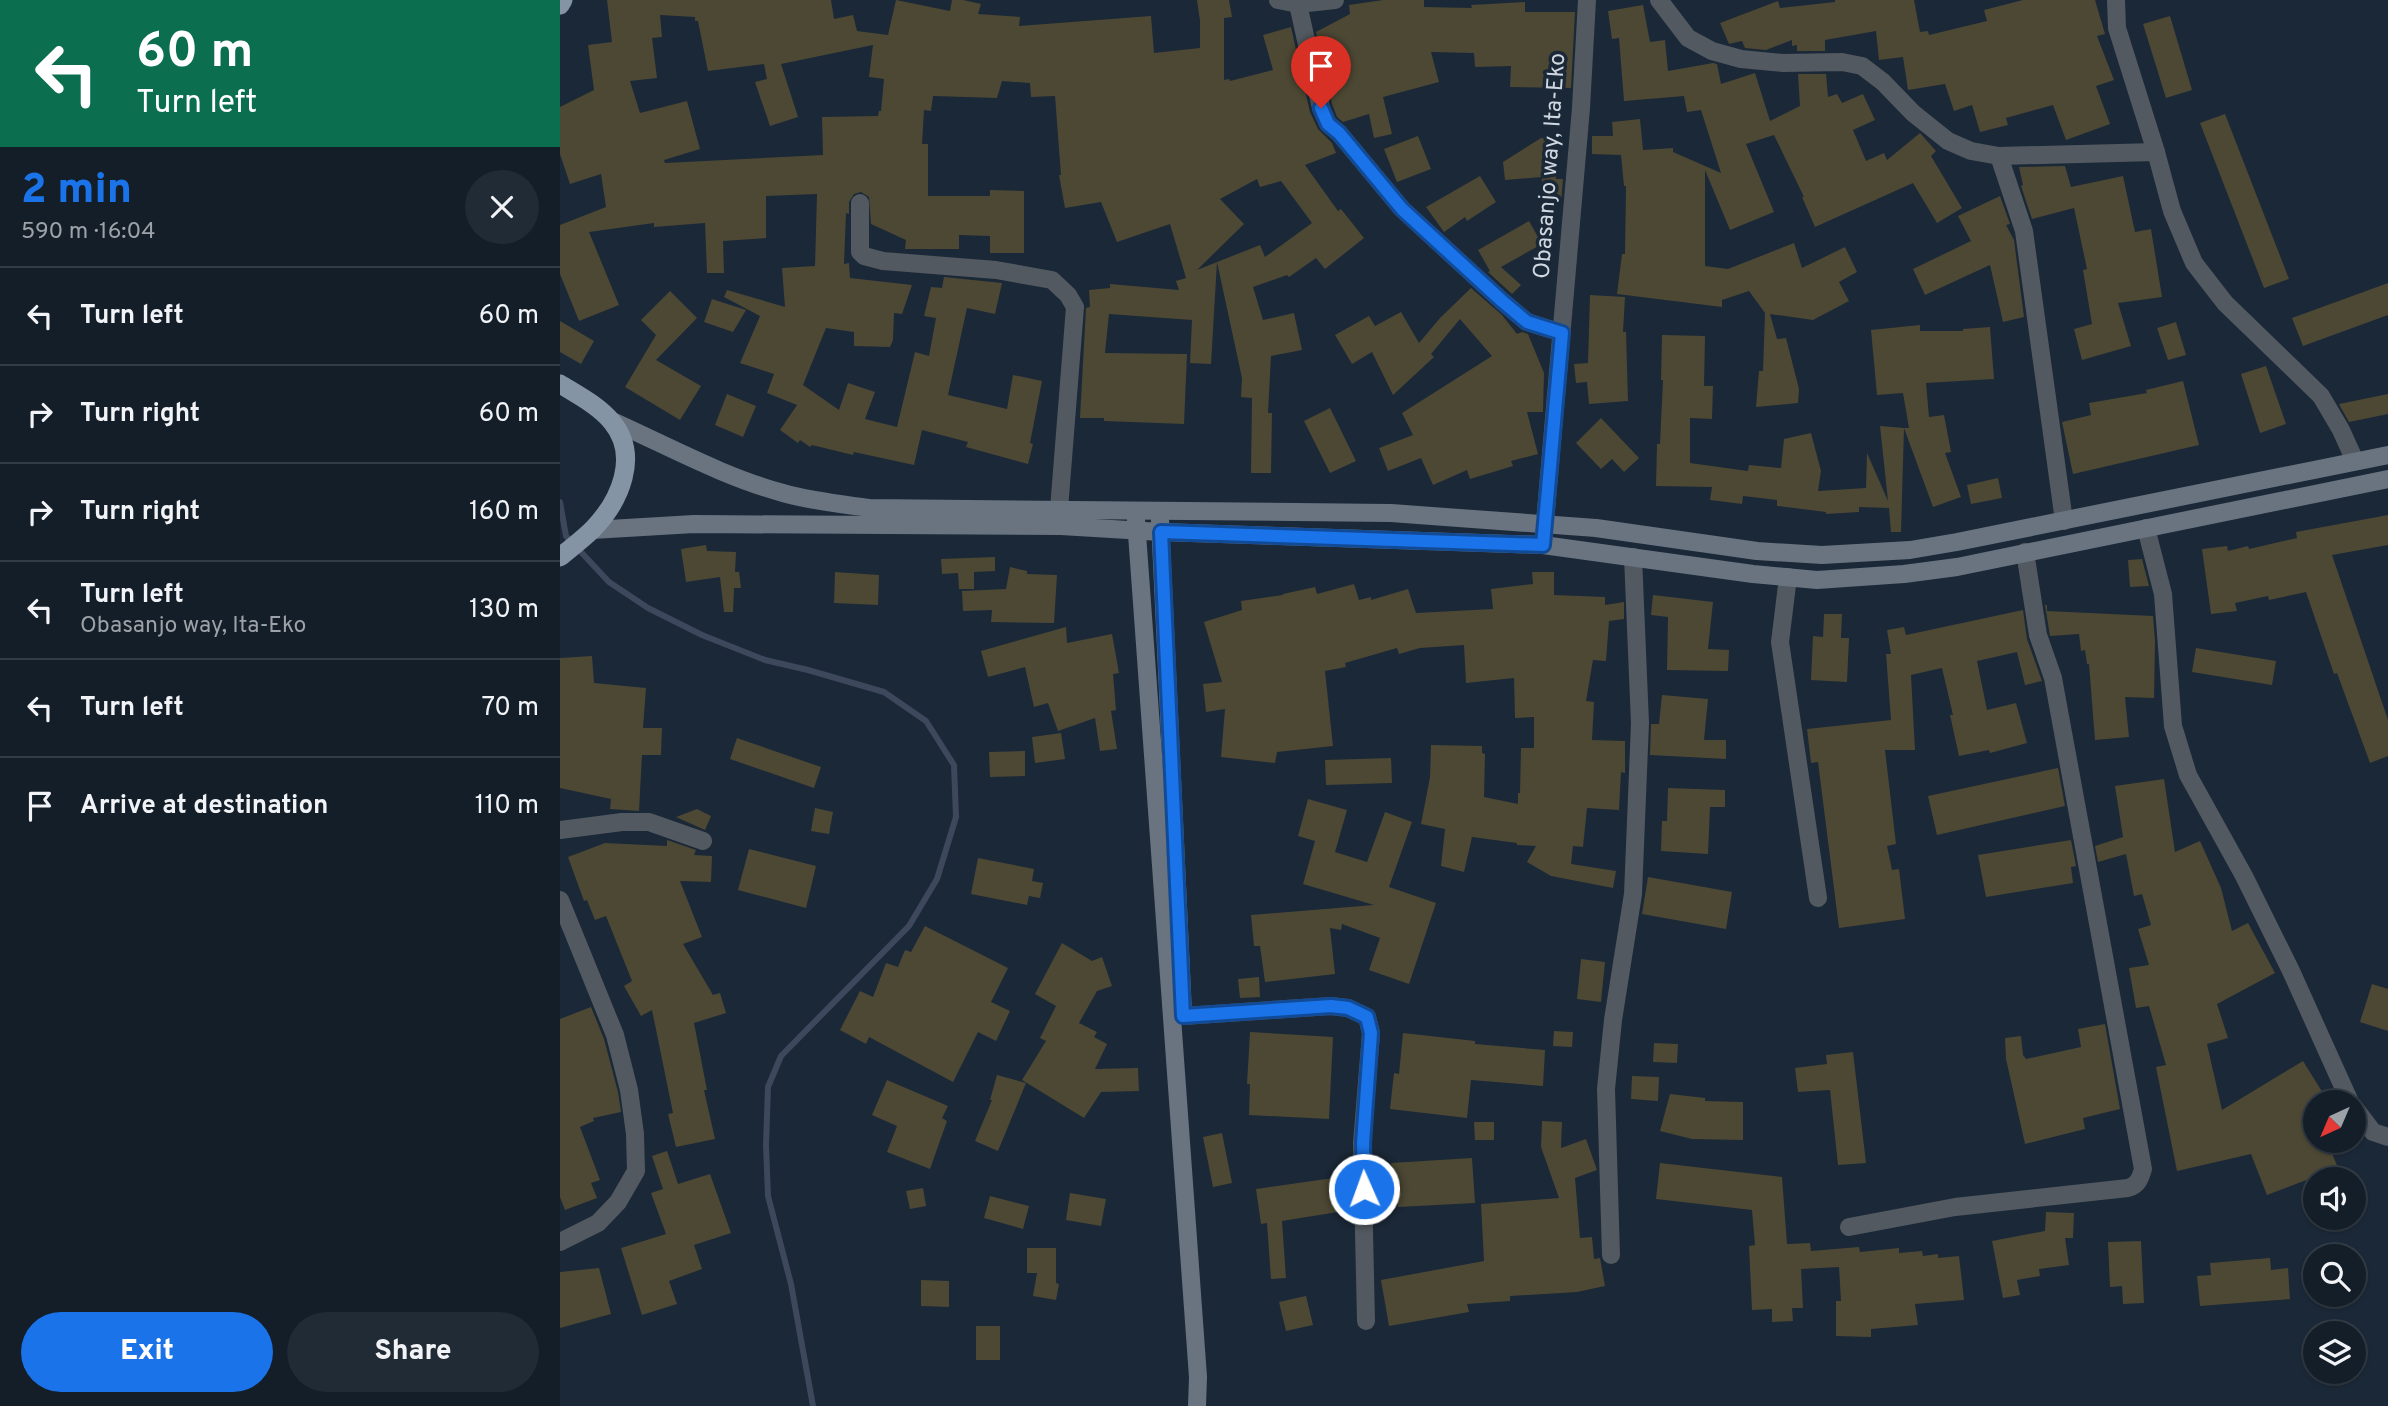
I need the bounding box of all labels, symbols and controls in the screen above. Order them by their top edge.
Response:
text: 60 m [136,23,254,85]
icon: left [21,28,112,119]
pin [1291,36,1351,108]
icon: arrive [1302,47,1340,85]
street label: Obasanjo way, Ita-Eko [1529,52,1573,280]
text: Turn left [136,84,257,124]
text: 2 min [21,165,132,218]
button: close [465,170,539,244]
text: 590 m · 16:04 [21,218,156,247]
icon: left [21,297,59,335]
text: Turn left [80,300,184,333]
text: 60 m [479,300,539,333]
icon: right [21,395,59,433]
text: Turn right [80,398,200,431]
text: 60 m [479,398,539,431]
icon: right [21,493,59,531]
text: Turn right [80,496,200,529]
text: 160 m [469,496,539,529]
text: Turn left [80,579,184,612]
icon: left [21,591,59,629]
text: 130 m [469,594,539,627]
text: Obasanjo way, Ita-Eko [80,612,306,641]
icon: left [21,689,59,727]
text: Turn left [80,692,184,725]
text: 70 m [481,692,539,725]
icon: arrive [21,787,59,825]
text: Arrive at destination [80,790,328,823]
text: 110 m [475,790,539,823]
north arrow [2303,1090,2366,1153]
map controls [2303,1090,2366,1384]
position arrow [1327,1152,1401,1226]
button: sound [2303,1167,2366,1230]
button: search [2303,1244,2366,1307]
button: Exit [21,1312,273,1392]
button: Share [287,1312,539,1392]
button: layers [2303,1321,2366,1384]

